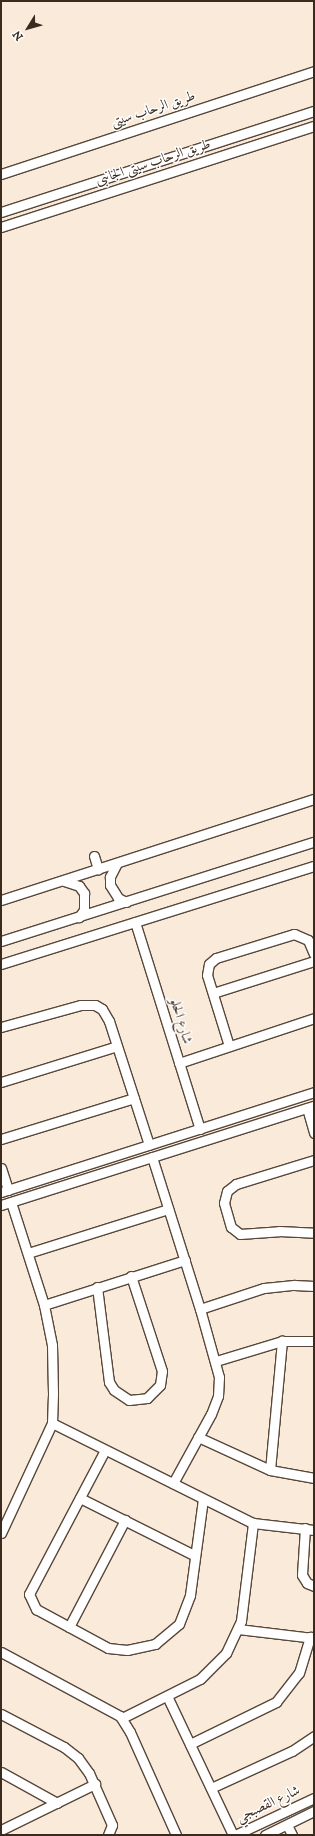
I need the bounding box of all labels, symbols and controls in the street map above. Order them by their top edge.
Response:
north arrow [8,8,48,48]
text: N [10,27,27,43]
street label: طريق الرحاب سيتى [109,87,197,131]
street label: طريق الرحاب سيتى الجانبى [93,135,213,189]
street label: شارع الحلو [166,996,196,1046]
street label: شارع القصبجي [233,1782,303,1826]

